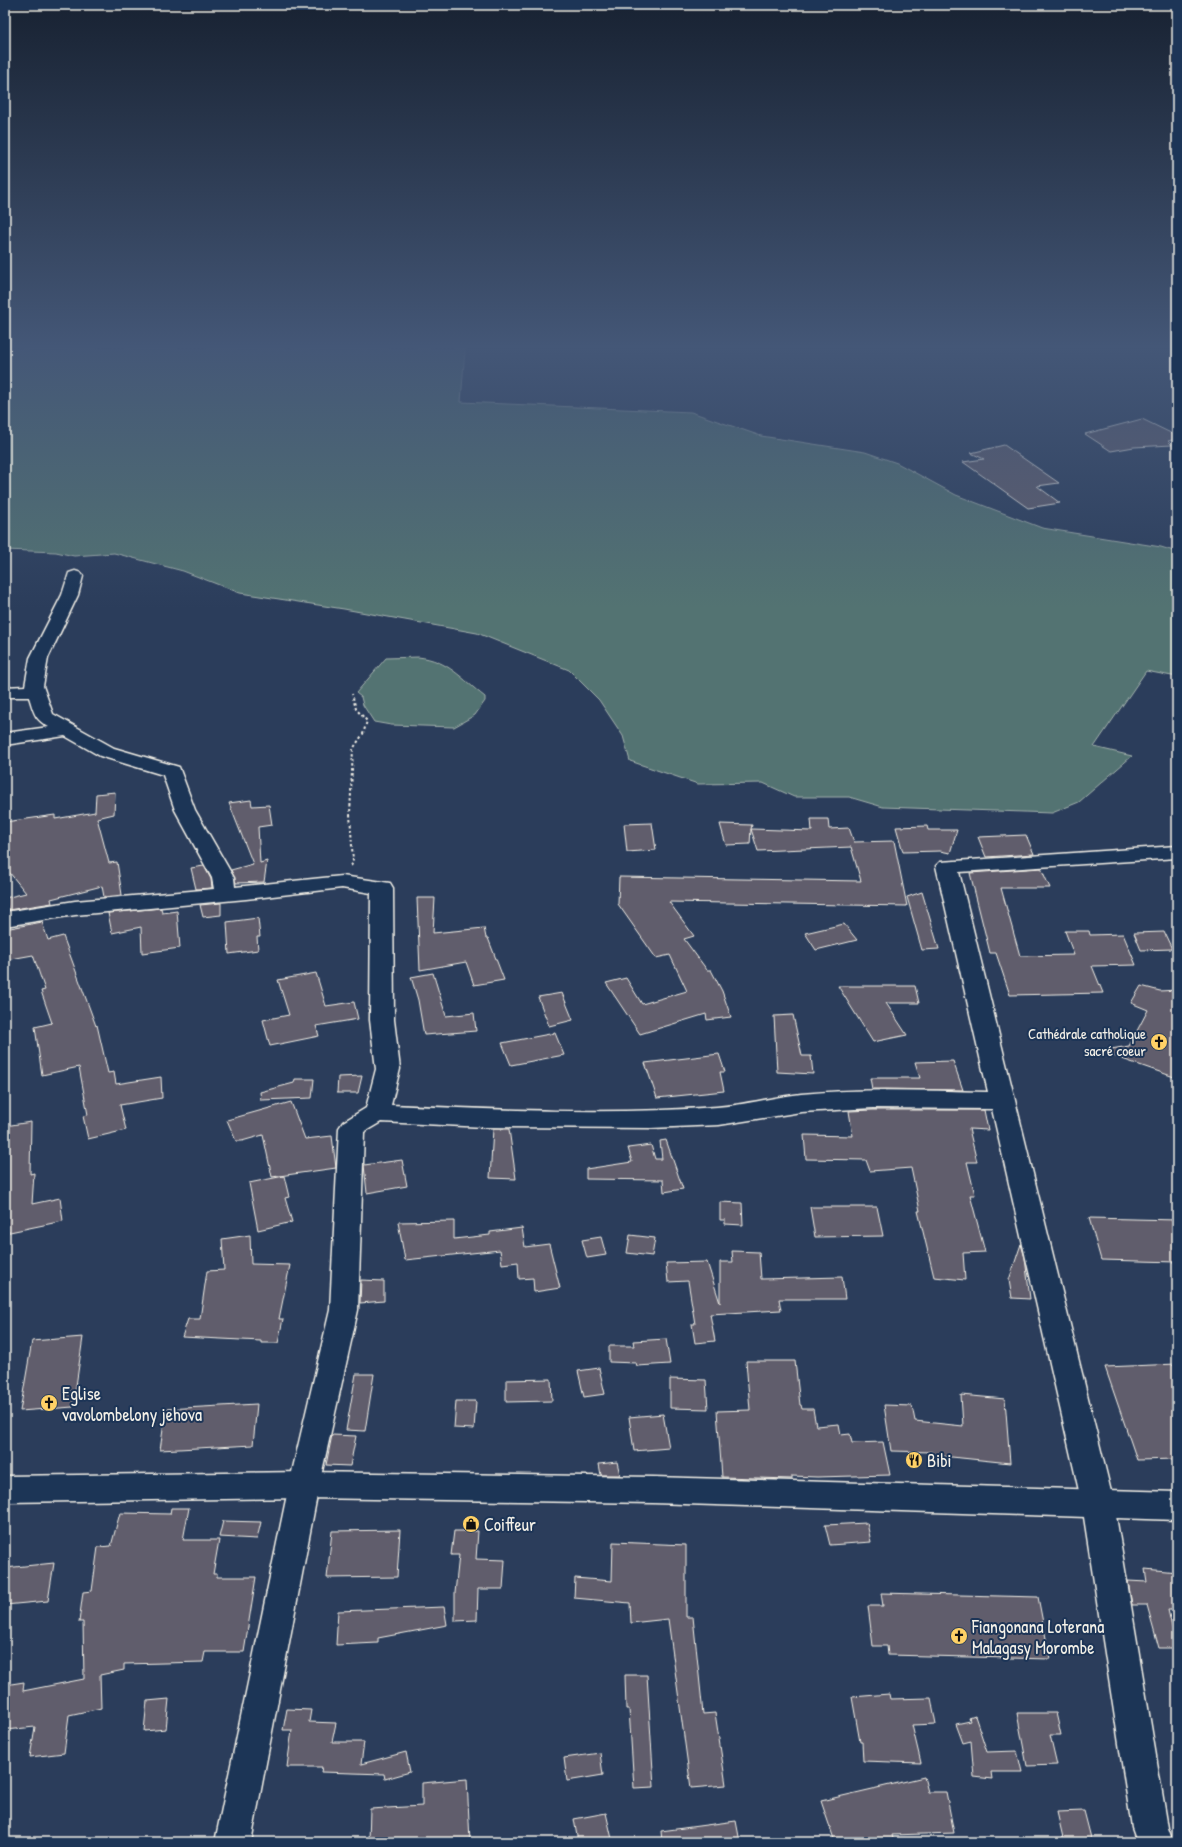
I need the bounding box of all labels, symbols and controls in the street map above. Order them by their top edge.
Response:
place label: Cathédrale catholique sacré coeur [1028,1023,1146,1061]
church icon: Cathédrale catholique sacré coeur [1149,1032,1169,1052]
place label: Eglise vavolombelony jehova [62,1381,202,1427]
church icon: Eglise vavolombelony jehova [39,1393,59,1413]
place label: Bibi [927,1448,952,1473]
restaurant icon: Bibi [904,1450,924,1470]
place label: Coiffeur [484,1512,536,1537]
shop icon: Coiffeur [461,1514,481,1534]
place label: Fiangonana Loterana Malagasy Morombe [971,1614,1104,1660]
church icon: Fiangonana Loterana Malagasy Morombe [949,1626,969,1646]

